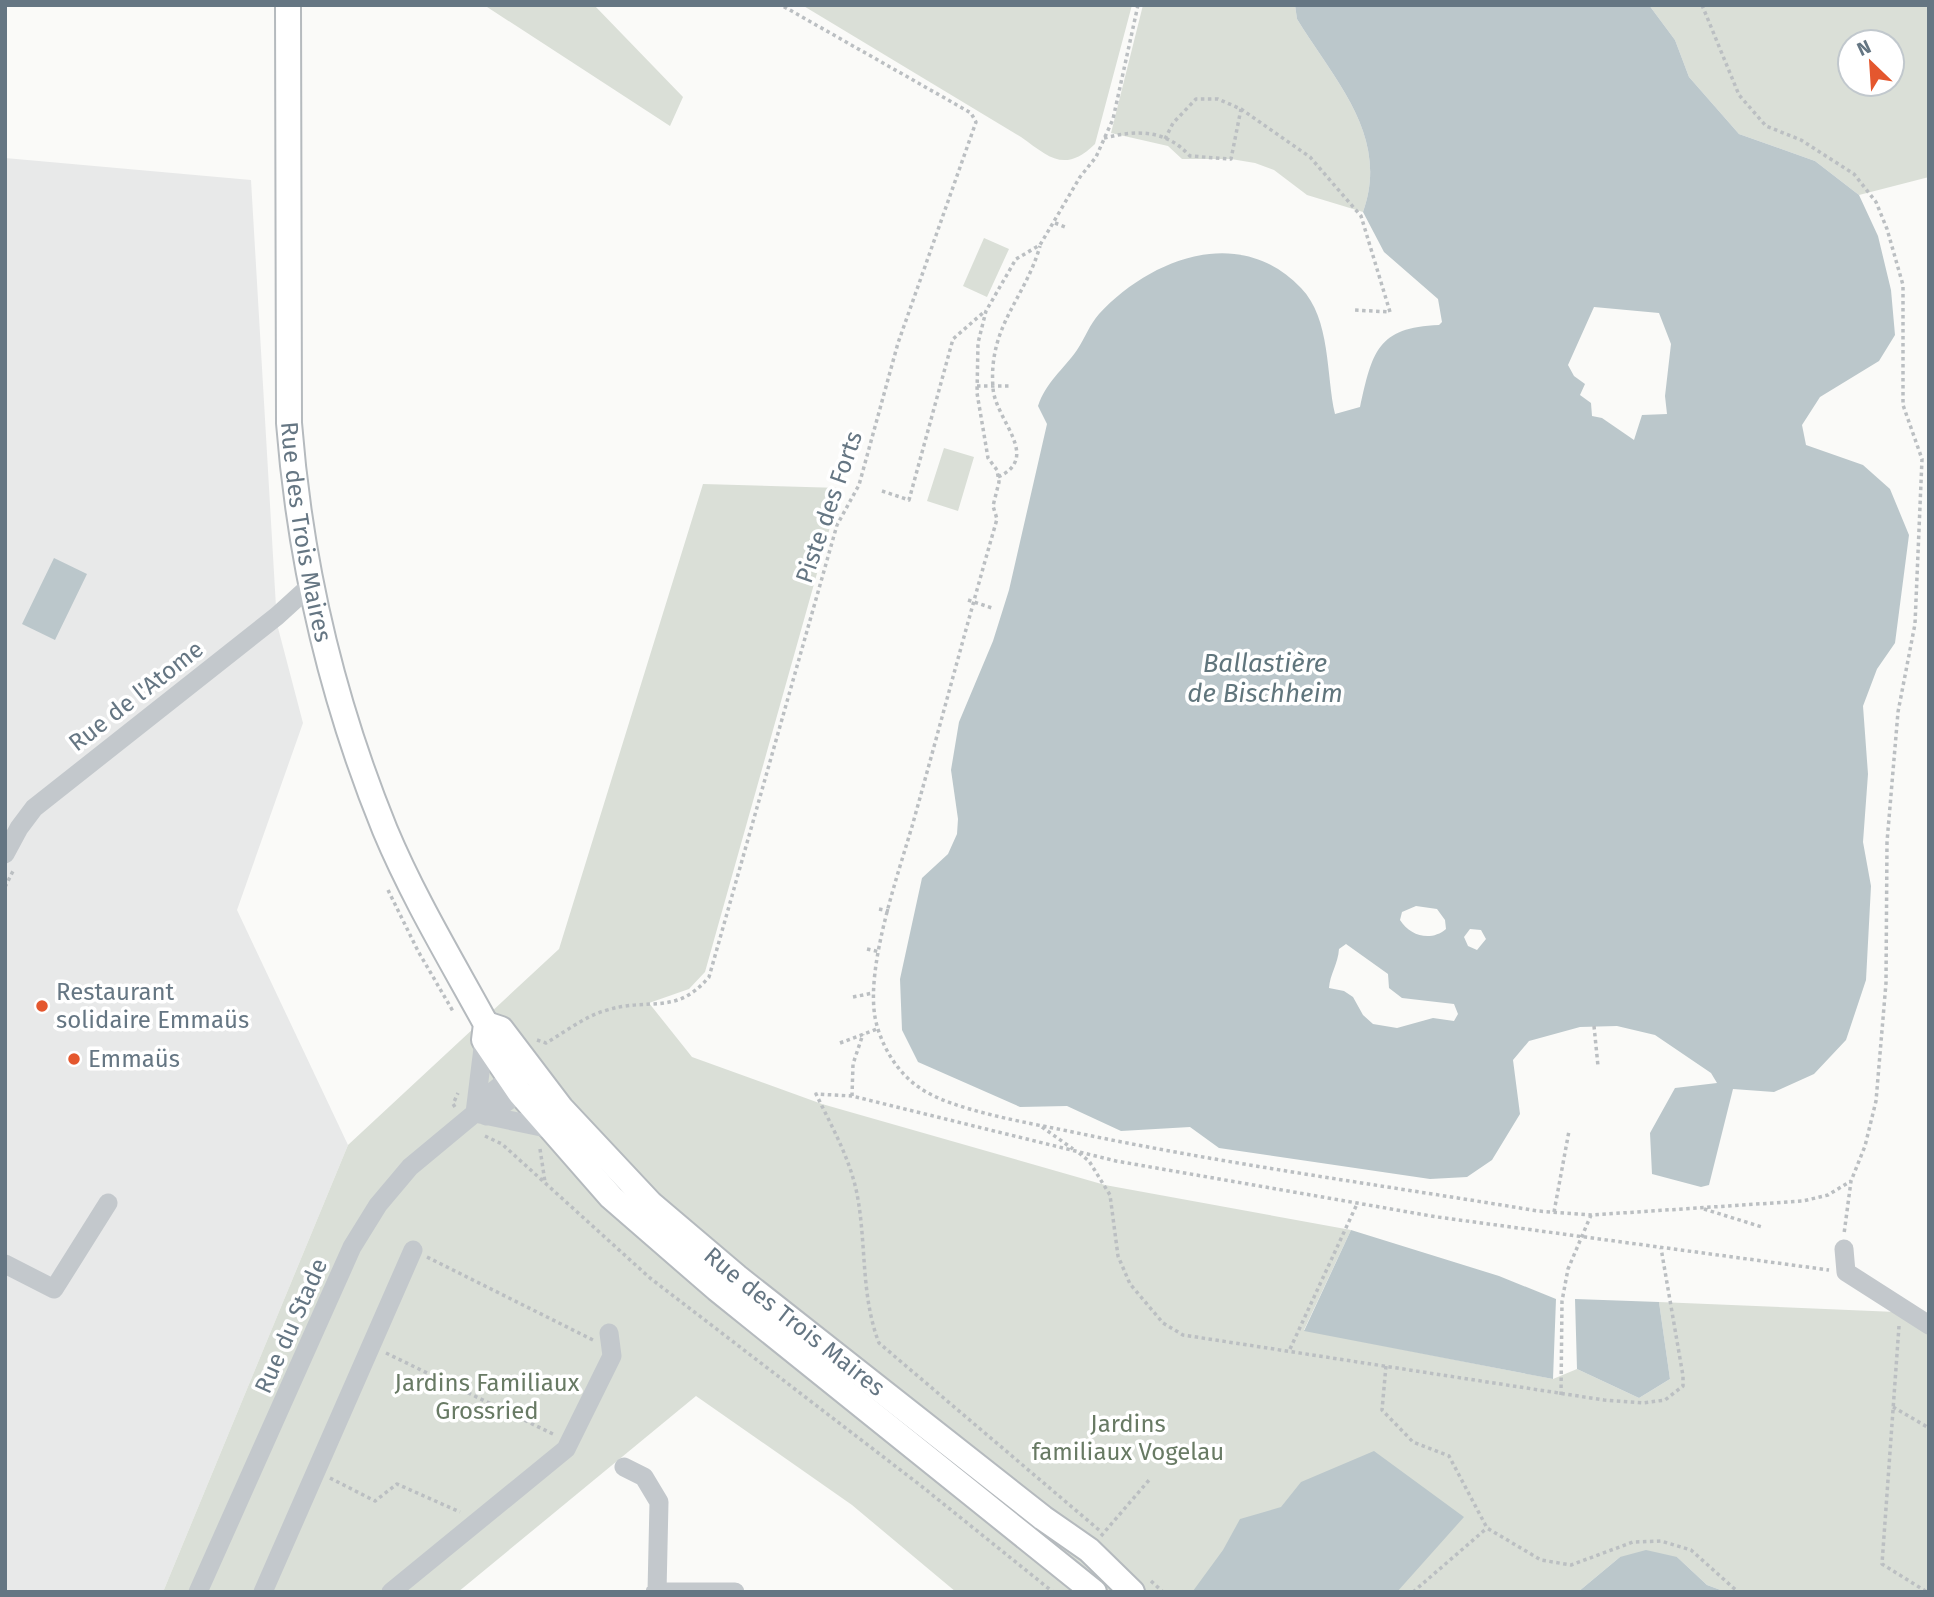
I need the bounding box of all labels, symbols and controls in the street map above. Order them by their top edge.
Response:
north arrow [1836,28,1906,98]
text: N [1853,35,1875,61]
street label: Rue des Trois Maires [275,420,338,645]
street label: Piste des Forts [790,427,868,587]
street label: Rue de l'Atome [63,635,209,757]
water label: Ballastière de Bischheim [1187,648,1343,709]
place label: Restaurant solidaire Emmaüs [56,978,249,1034]
marker: Restaurant solidaire Emmaüs [34,998,50,1014]
place label: Emmaüs [88,1045,180,1073]
marker: Emmaüs [66,1051,82,1067]
street label: Rue des Trois Maires [698,1241,890,1402]
street label: Rue du Stade [249,1254,333,1398]
park label: Jardins Familiaux Grossried [395,1369,580,1425]
park label: Jardins familiaux Vogelau [1032,1410,1224,1466]

